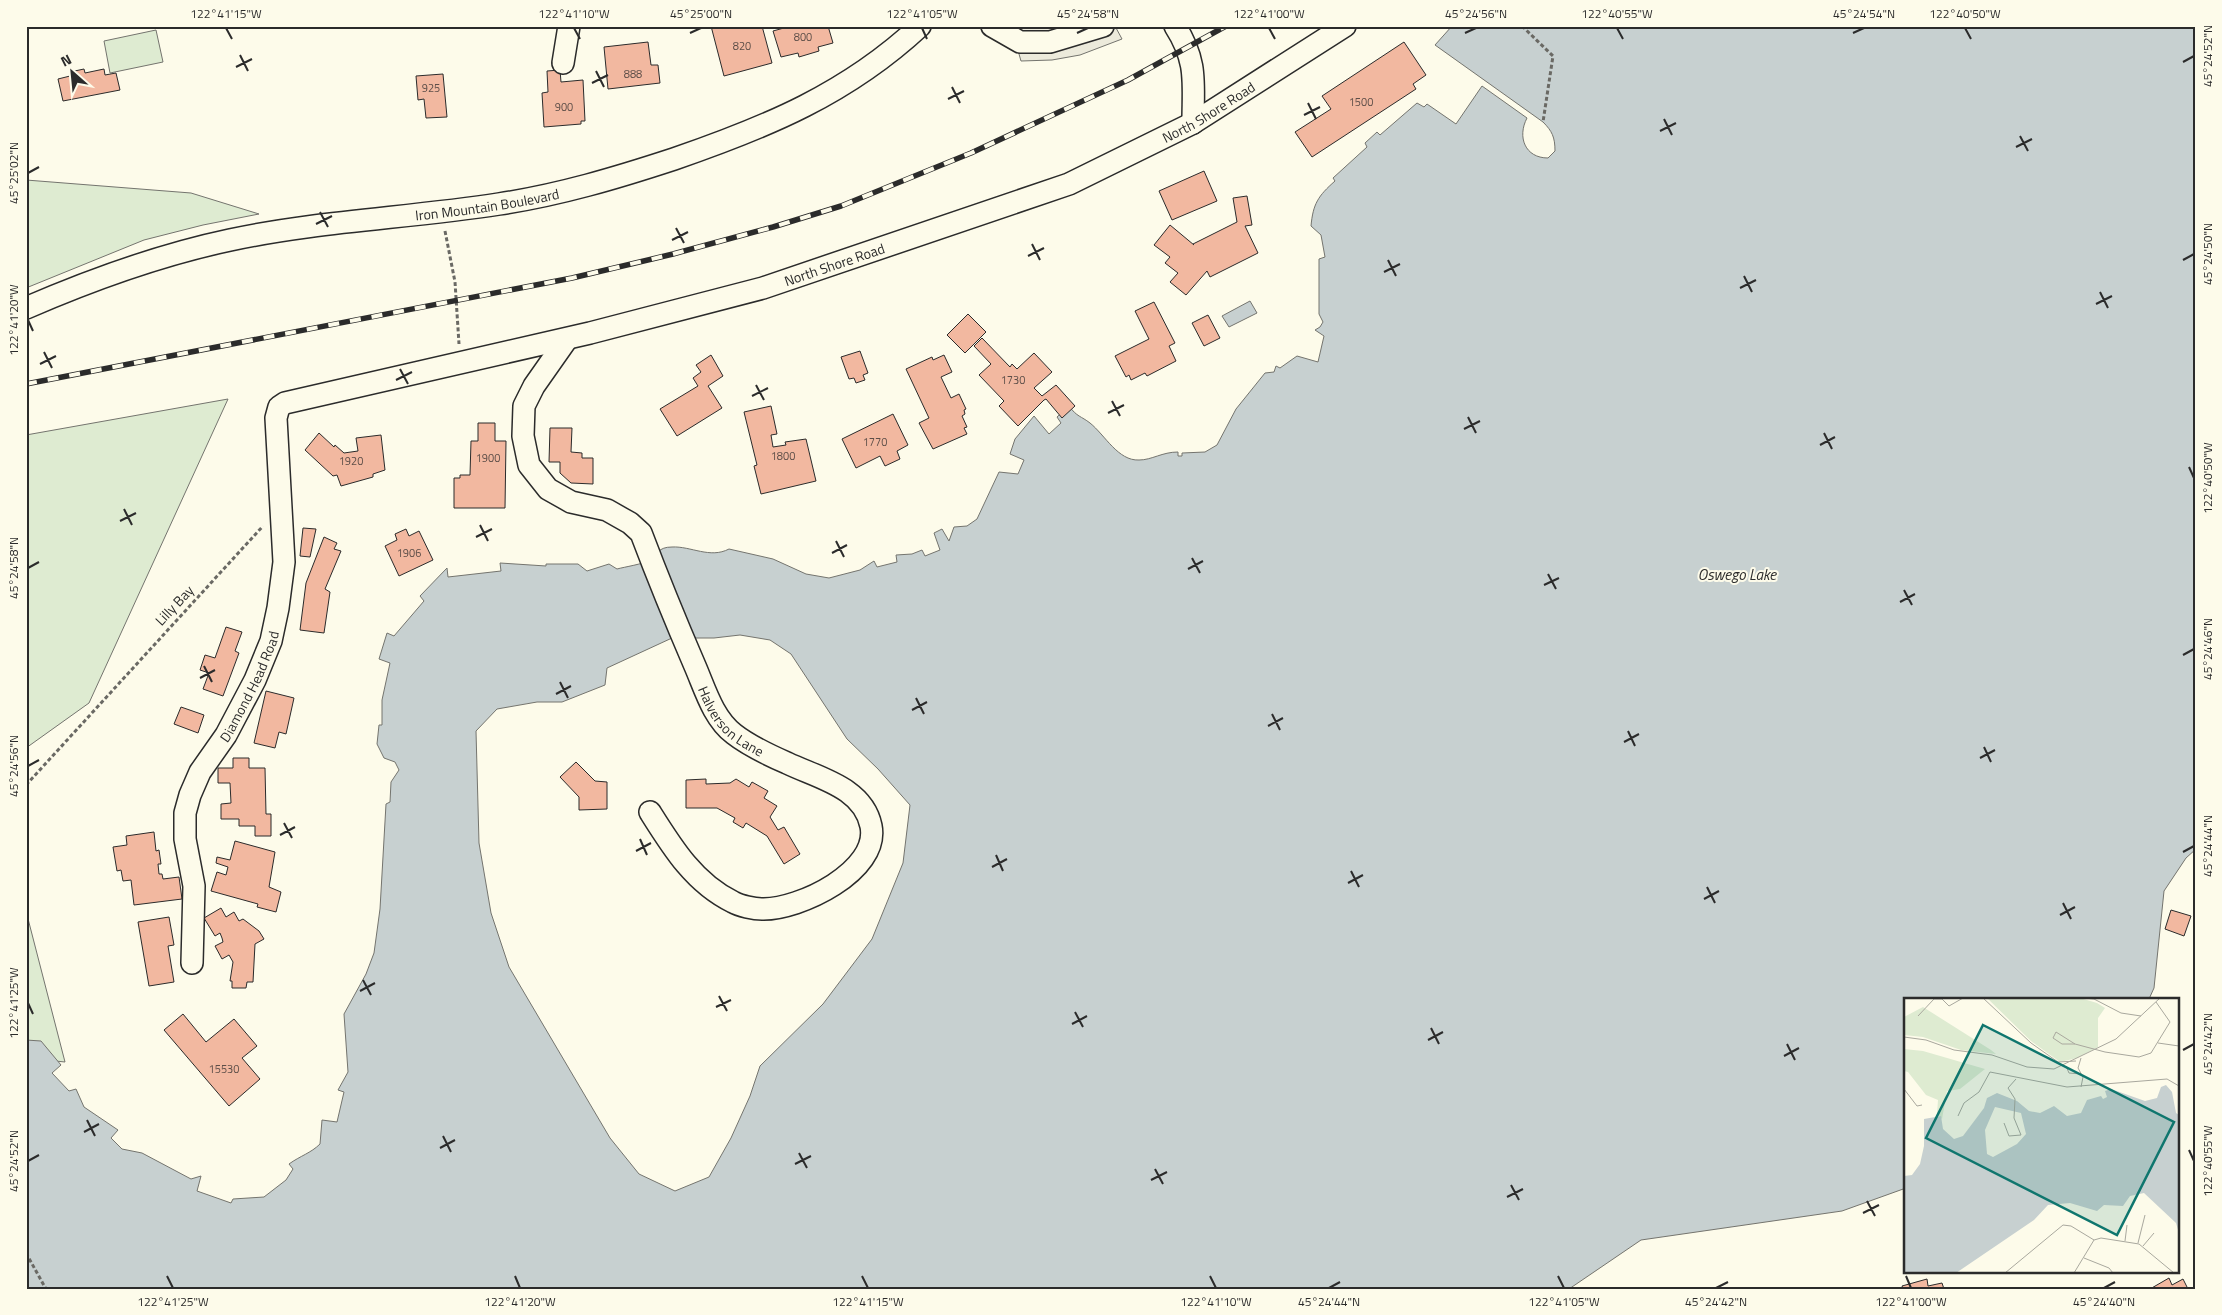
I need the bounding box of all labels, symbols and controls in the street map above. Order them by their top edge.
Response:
text: 122°41'15"W [190,4,262,23]
text: 122°41'10"W [538,4,610,23]
text: 45°25'00"N [670,4,732,23]
text: 122°41'05"W [886,4,958,23]
text: 45°24'58"N [1057,4,1119,23]
text: 122°41'00"W [1233,4,1305,23]
text: 45°24'56"N [1445,4,1507,23]
text: 122°40'55"W [1581,4,1653,23]
text: 45°24'54"N [1833,4,1895,23]
text: 122°40'50"W [1929,4,2001,23]
text: 45°24'52"N [2198,25,2217,87]
house number: 800 [794,29,812,45]
house number: 820 [733,38,751,54]
north arrow [48,48,98,98]
text: N [57,48,75,72]
house number: 888 [624,66,642,82]
street label: North Shore Road [1158,76,1259,147]
house number: 925 [422,80,440,96]
house number: 1500 [1349,94,1373,110]
house number: 900 [555,99,573,115]
text: 45°25'02"N [4,142,23,204]
street label: Iron Mountain Boulevard [414,182,561,225]
text: 45°24'50"N [2198,223,2217,285]
street label: North Shore Road [781,237,887,291]
text: 122°41'20"W [4,284,23,356]
house number: 1730 [1001,372,1025,388]
house number: 1770 [863,434,887,450]
text: 122°40'50"W [2198,442,2217,514]
house number: 1800 [771,448,795,464]
house number: 1900 [476,450,500,466]
house number: 1920 [339,453,363,469]
text: 45°24'58"N [4,537,23,599]
house number: 1906 [397,545,421,561]
water label: Oswego Lake [1698,563,1777,586]
street label: Lilly Bay [150,580,198,630]
text: 45°24'46"N [2198,618,2217,680]
street label: Diamond Head Road [214,629,283,746]
street label: Halverson Lane [694,683,768,761]
text: 45°24'56"N [4,735,23,797]
text: 45°24'44"N [2198,815,2217,877]
text: 122°41'25"W [4,967,23,1039]
inset map [1904,998,2180,1272]
text: 45°24'42"N [2198,1013,2217,1075]
house number: 15530 [209,1061,239,1077]
text: 122°40'55"W [2198,1125,2217,1197]
text: 45°24'52"N [4,1130,23,1192]
text: 122°41'25"W [137,1292,209,1311]
text: 122°41'20"W [484,1292,556,1311]
text: 122°41'15"W [832,1292,904,1311]
text: 122°41'10"W [1180,1292,1252,1311]
text: 45°24'44"N [1298,1292,1360,1311]
text: 122°41'05"W [1528,1292,1600,1311]
text: 45°24'42"N [1685,1292,1747,1311]
text: 122°41'00"W [1875,1292,1947,1311]
text: 45°24'40"N [2073,1292,2135,1311]

